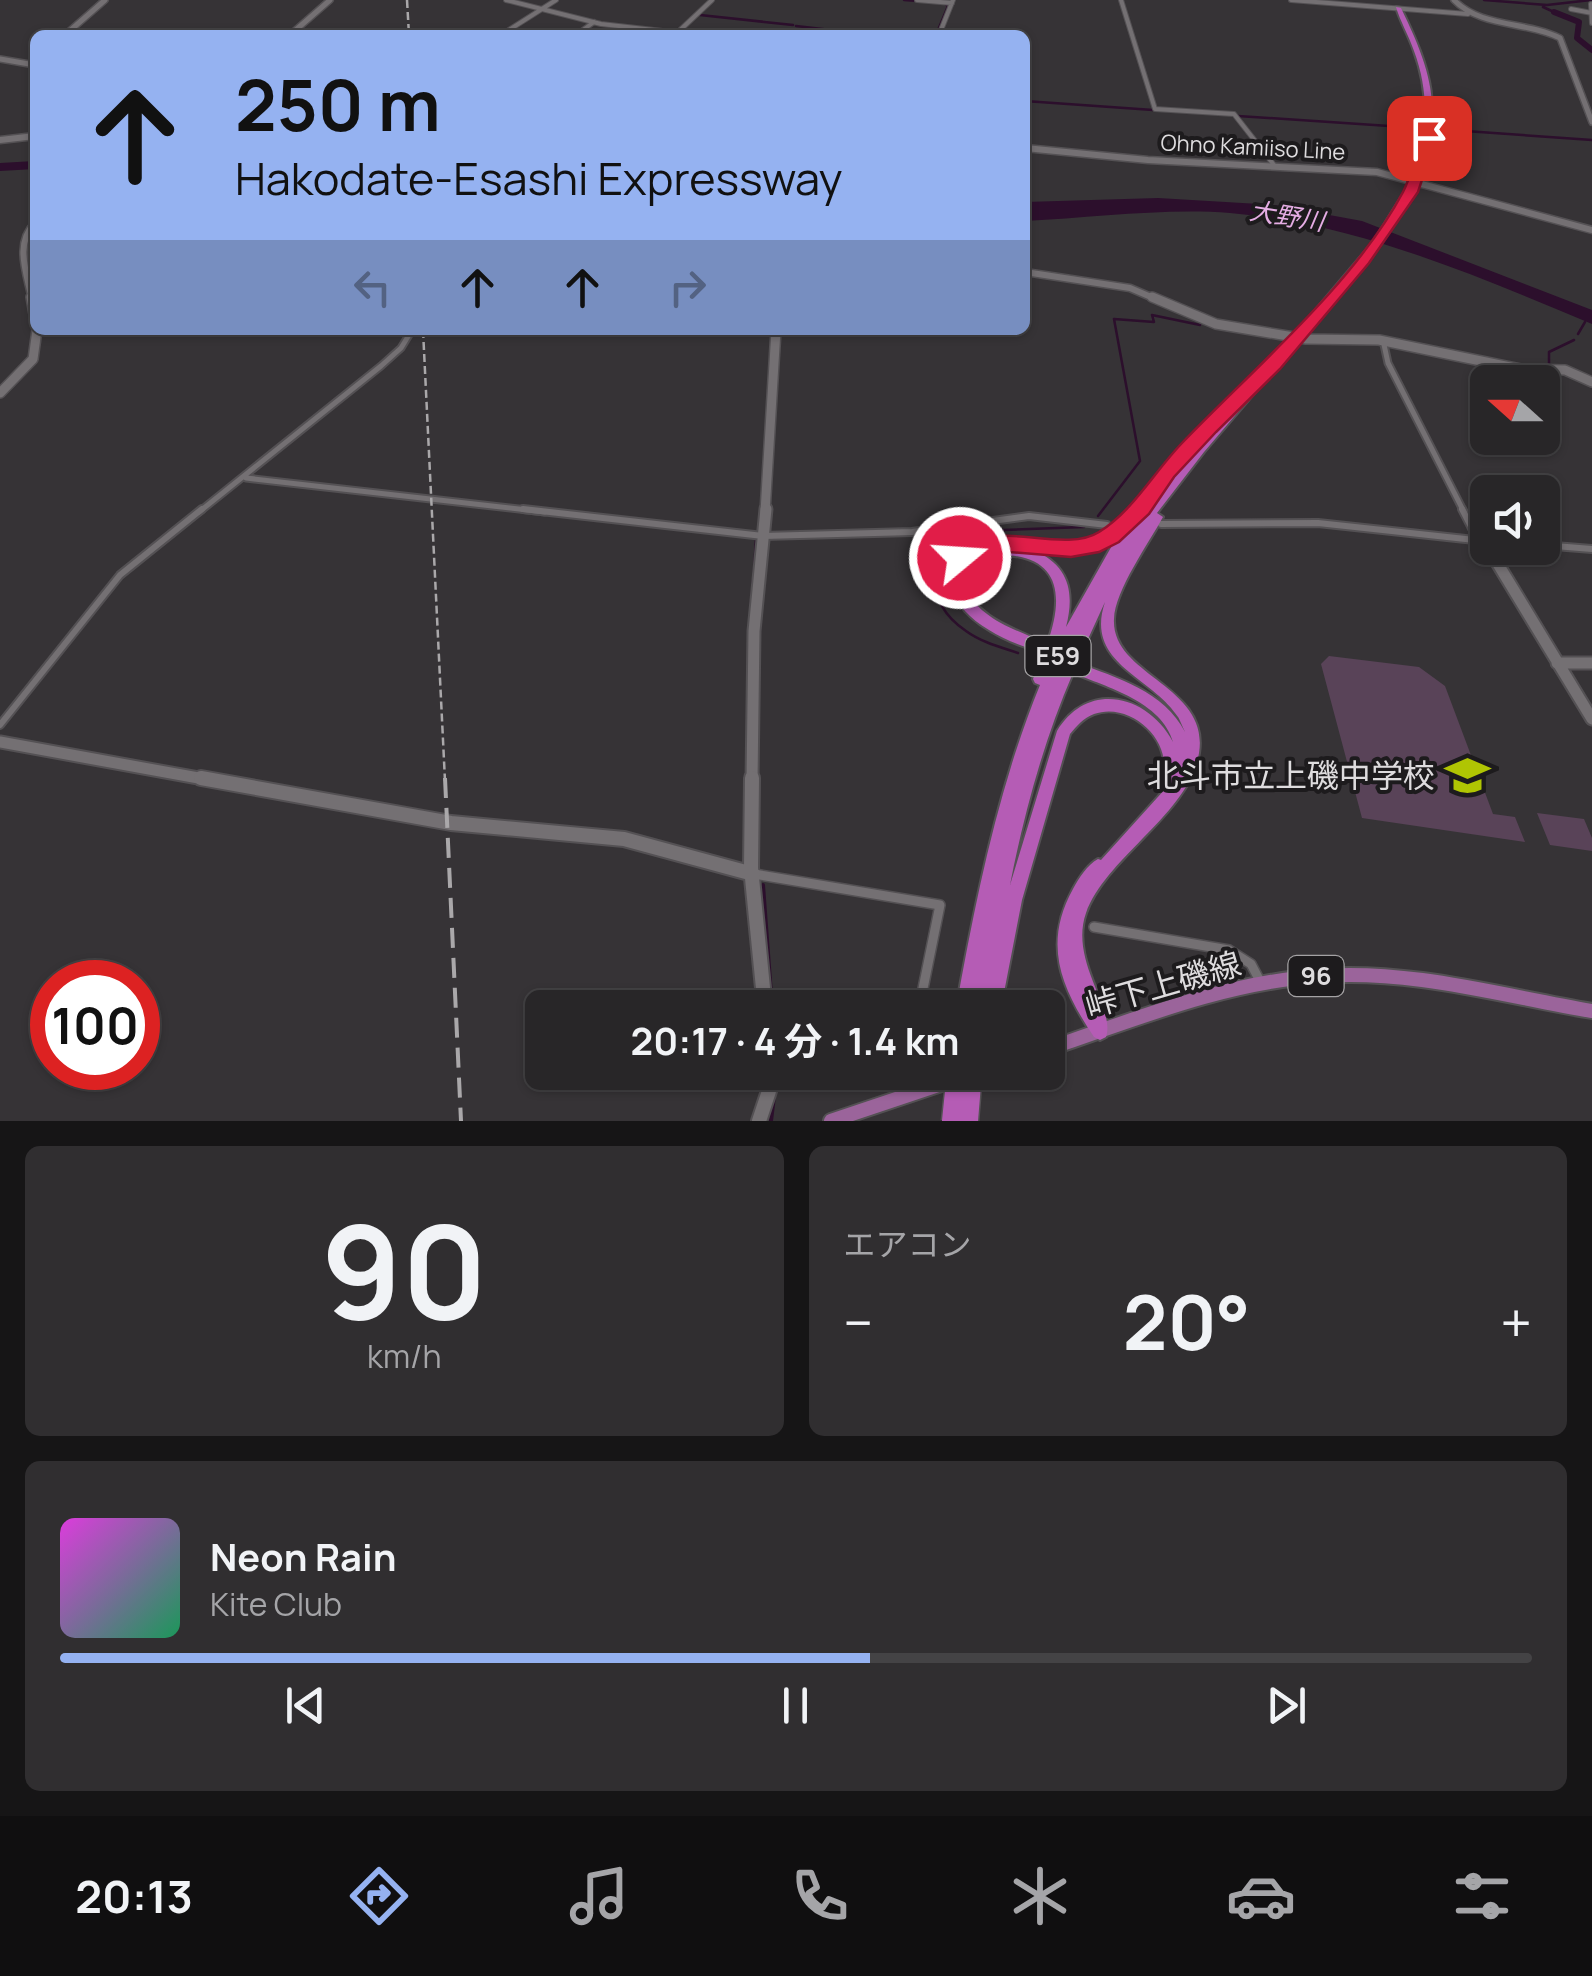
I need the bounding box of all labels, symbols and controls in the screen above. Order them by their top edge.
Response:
text: 250 m [235,56,441,152]
icon: ahead [70,70,200,200]
pin [1387,96,1472,181]
icon: arrive [1402,111,1457,166]
street label: Ohno Kamiiso Line [1160,127,1346,167]
text: Hakodate-Esashi Expressway [235,147,842,209]
water label: 大野川 [1247,192,1330,239]
icon: left [345,260,400,315]
icon: ahead [450,260,505,315]
icon: ahead [555,260,610,315]
icon: right [660,260,715,315]
north arrow [1470,365,1560,455]
map controls [1470,365,1560,565]
button: sound [1470,475,1560,565]
position arrow [908,506,1012,610]
road number: E59 [1026,636,1090,676]
school or university icon: 北斗市立上磯中学校 [1444,752,1492,800]
place label: 北斗市立上磯中学校 [1147,753,1435,797]
street label: 峠下上磯線 [1080,941,1246,1027]
road number: 96 [1288,956,1344,996]
speed limit sign: 100 [30,960,160,1090]
text: 20:17 · 4 分 · 1.4 km [631,1014,959,1066]
text: 90 [321,1180,487,1358]
text: エアコン [844,1222,972,1266]
text: 20° [1123,1270,1251,1373]
text: − [844,1284,873,1360]
text: + [1500,1284,1532,1360]
text: km/h [367,1334,441,1378]
text: Neon Rain [210,1530,396,1582]
text: Kite Club [210,1582,342,1626]
icon: previous [278,1678,333,1733]
icon: pause [768,1678,823,1733]
icon: next [1259,1678,1314,1733]
icon: directions [344,1861,414,1931]
icon: music [564,1861,634,1931]
icon: phone [785,1861,855,1931]
icon: climate [1005,1861,1075,1931]
icon: car [1226,1861,1296,1931]
icon: filters [1447,1861,1517,1931]
text: 20:13 [75,1865,193,1927]

